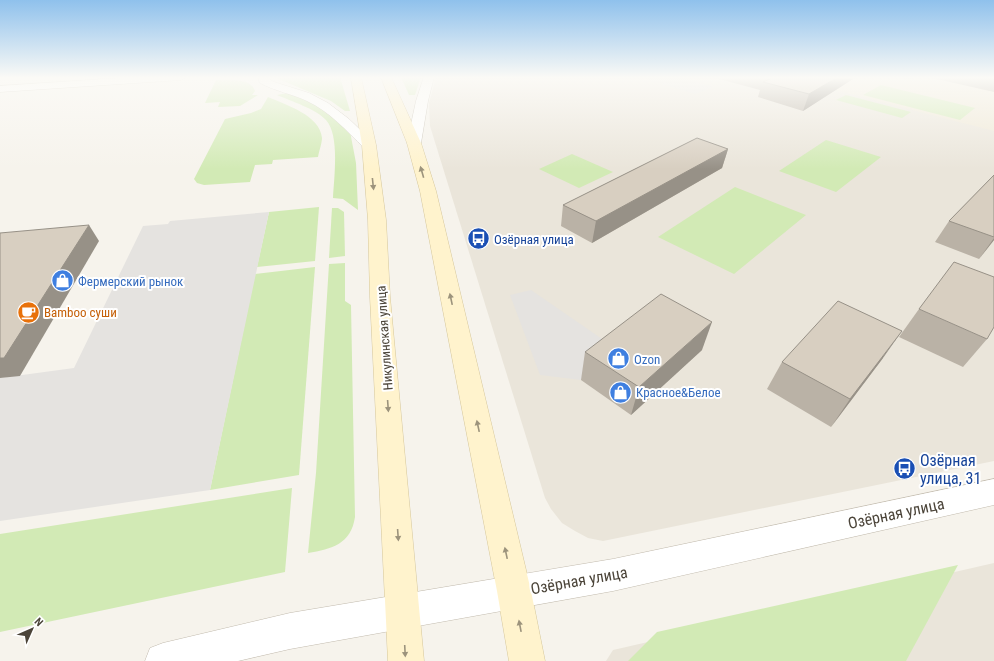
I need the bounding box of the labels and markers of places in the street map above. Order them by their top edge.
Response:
bus stop icon: Озёрная улица [465,226,491,252]
place label: Озёрная улица [494,232,574,247]
shop icon: Фермерский рынок [50,268,76,294]
place label: Фермерский рынок [78,274,184,289]
cafe icon: Bamboo суши [16,299,42,325]
place label: Bamboo суши [44,305,117,320]
shop icon: Ozon [606,346,632,372]
place label: Ozon [634,352,660,367]
shop icon: Красное&Белое [608,379,634,405]
place label: Красное&Белое [636,385,721,400]
place label: Озёрная улица, 31 [920,451,981,488]
bus stop icon: Озёрная улица, 31 [891,456,917,482]

